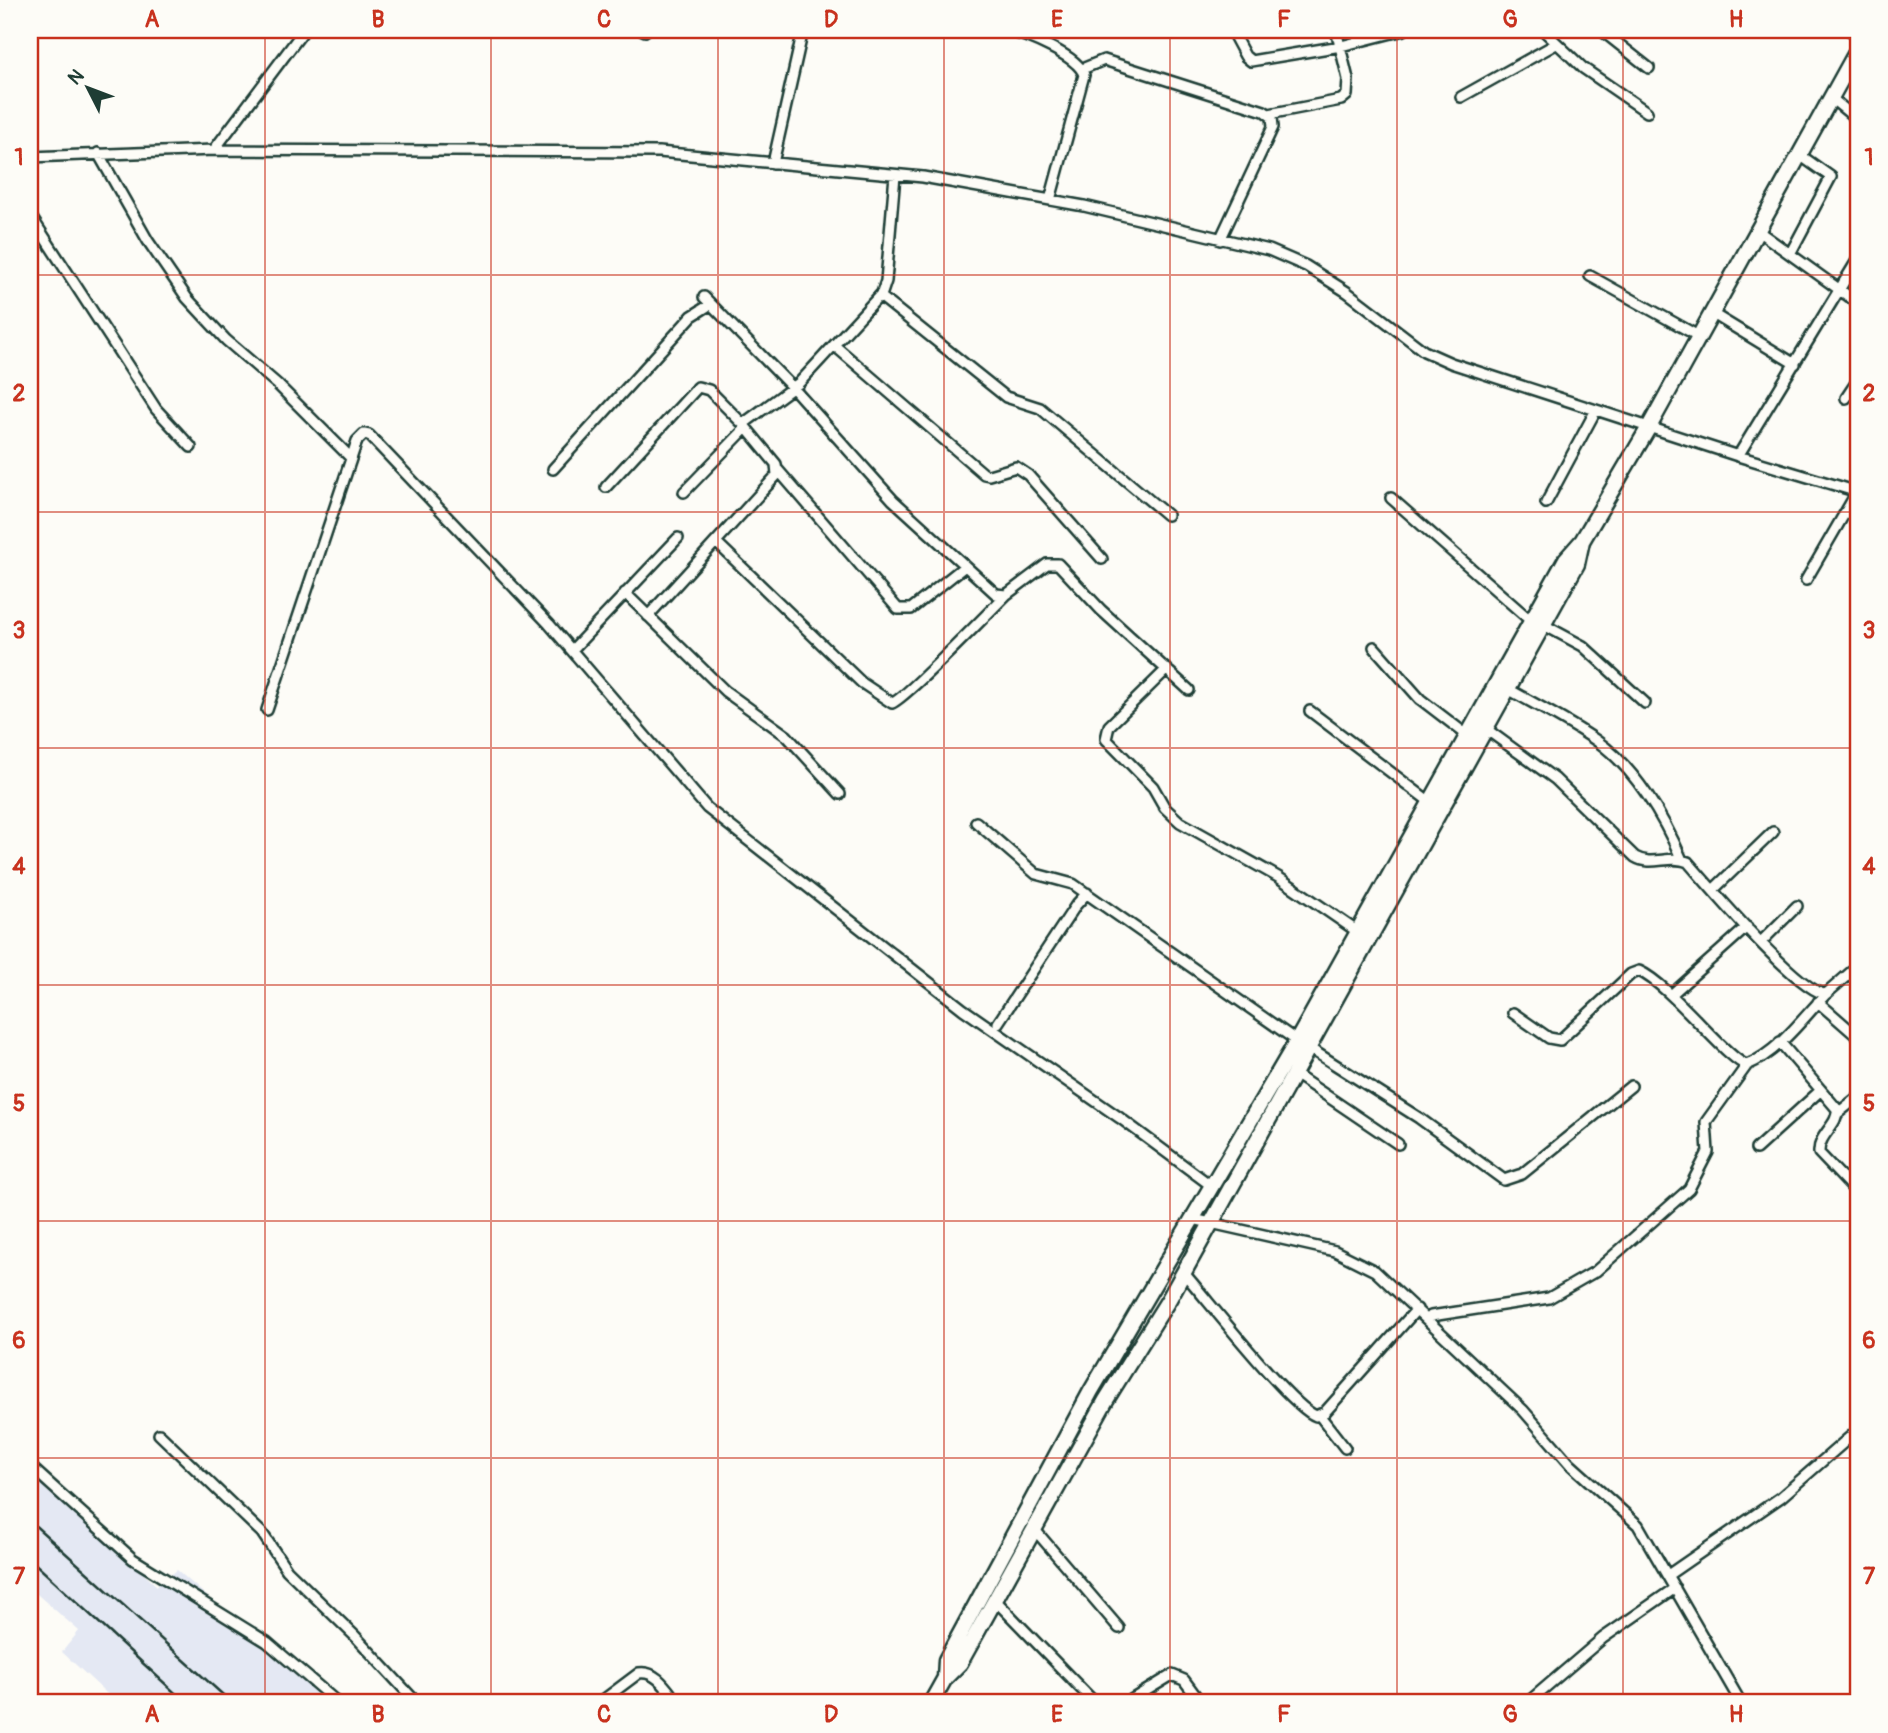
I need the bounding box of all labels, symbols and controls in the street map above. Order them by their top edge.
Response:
text: A [145,5,160,34]
text: B [371,5,385,34]
text: C [597,5,611,34]
text: D [824,5,838,34]
text: E [1051,5,1063,34]
text: F [1277,5,1291,34]
text: G [1502,5,1518,34]
text: H [1729,5,1743,34]
north arrow [52,52,122,122]
text: N [63,64,89,90]
text: 1 [15,143,24,172]
text: 1 [1865,143,1874,172]
text: 2 [13,379,26,408]
text: 2 [1863,379,1876,408]
text: 3 [13,616,25,645]
text: 3 [1863,616,1875,645]
text: 4 [12,852,26,881]
text: 4 [1862,852,1876,881]
text: 5 [13,1089,25,1118]
text: 5 [1863,1089,1875,1118]
text: 6 [12,1326,26,1355]
text: 6 [1862,1326,1876,1355]
text: 7 [13,1562,26,1591]
text: 7 [1863,1562,1876,1591]
text: A [145,1700,160,1729]
text: B [371,1700,385,1729]
text: C [597,1700,611,1729]
text: D [824,1700,838,1729]
text: E [1051,1700,1063,1729]
text: F [1277,1700,1291,1729]
text: G [1502,1700,1518,1729]
text: H [1729,1700,1743,1729]

